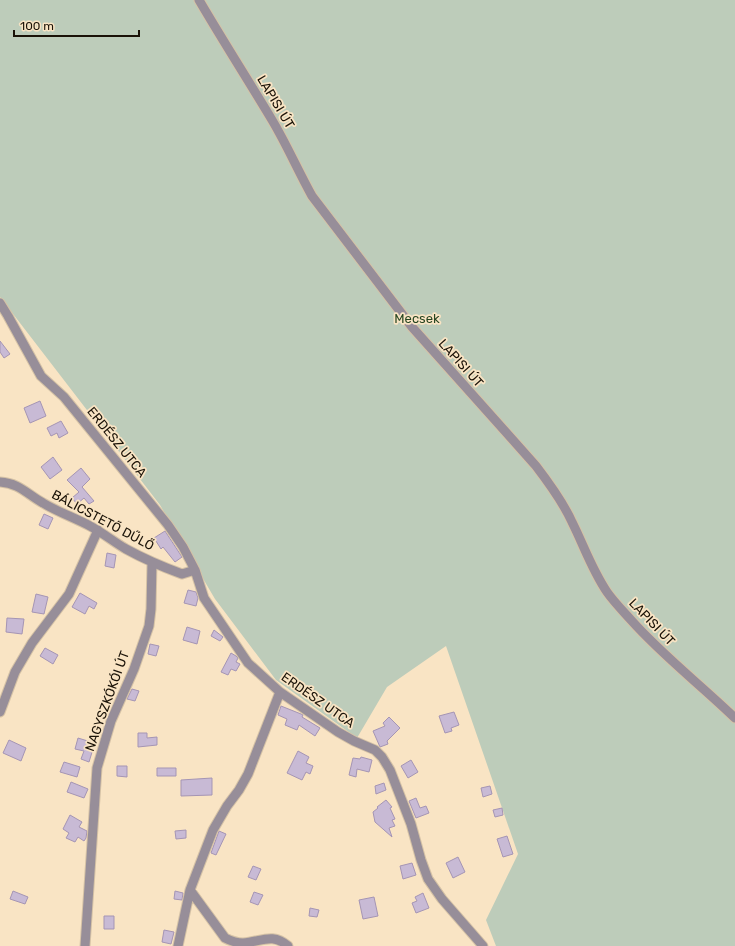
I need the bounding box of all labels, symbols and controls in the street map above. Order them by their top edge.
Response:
scale bar [14,12,139,38]
text: 100 m [20,19,54,33]
street label: LAPISI ÚT [254,73,298,132]
park label: Mecsek [394,311,440,326]
street label: LAPISI ÚT [436,336,487,390]
street label: ERDÉSZ UTCA [84,404,150,480]
street label: BÁLICSTETŐ DŰLŐ [49,487,157,553]
street label: LAPISI ÚT [626,595,678,649]
street label: NAGYSZKÓKÓI ÚT [82,648,132,753]
street label: ERDÉSZ UTCA [278,669,358,731]

